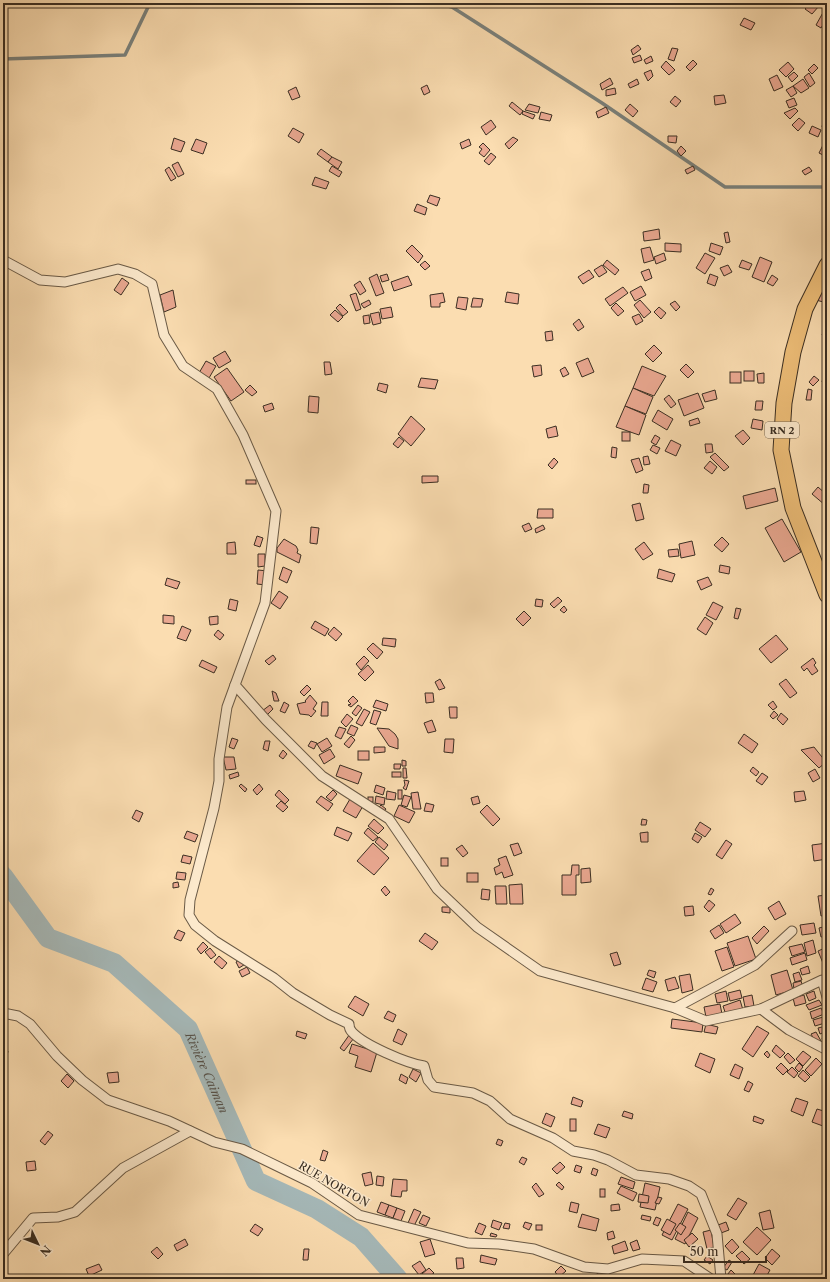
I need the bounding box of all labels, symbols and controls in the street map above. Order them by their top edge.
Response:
road number: RN 2 [765,422,799,438]
water label: Rivière Caiman [182,1029,232,1115]
street label: RUE NORTON [296,1158,372,1210]
north arrow [18,1224,58,1264]
scale bar [684,1238,766,1264]
text: N [37,1243,54,1259]
text: 50 m [690,1244,719,1259]

